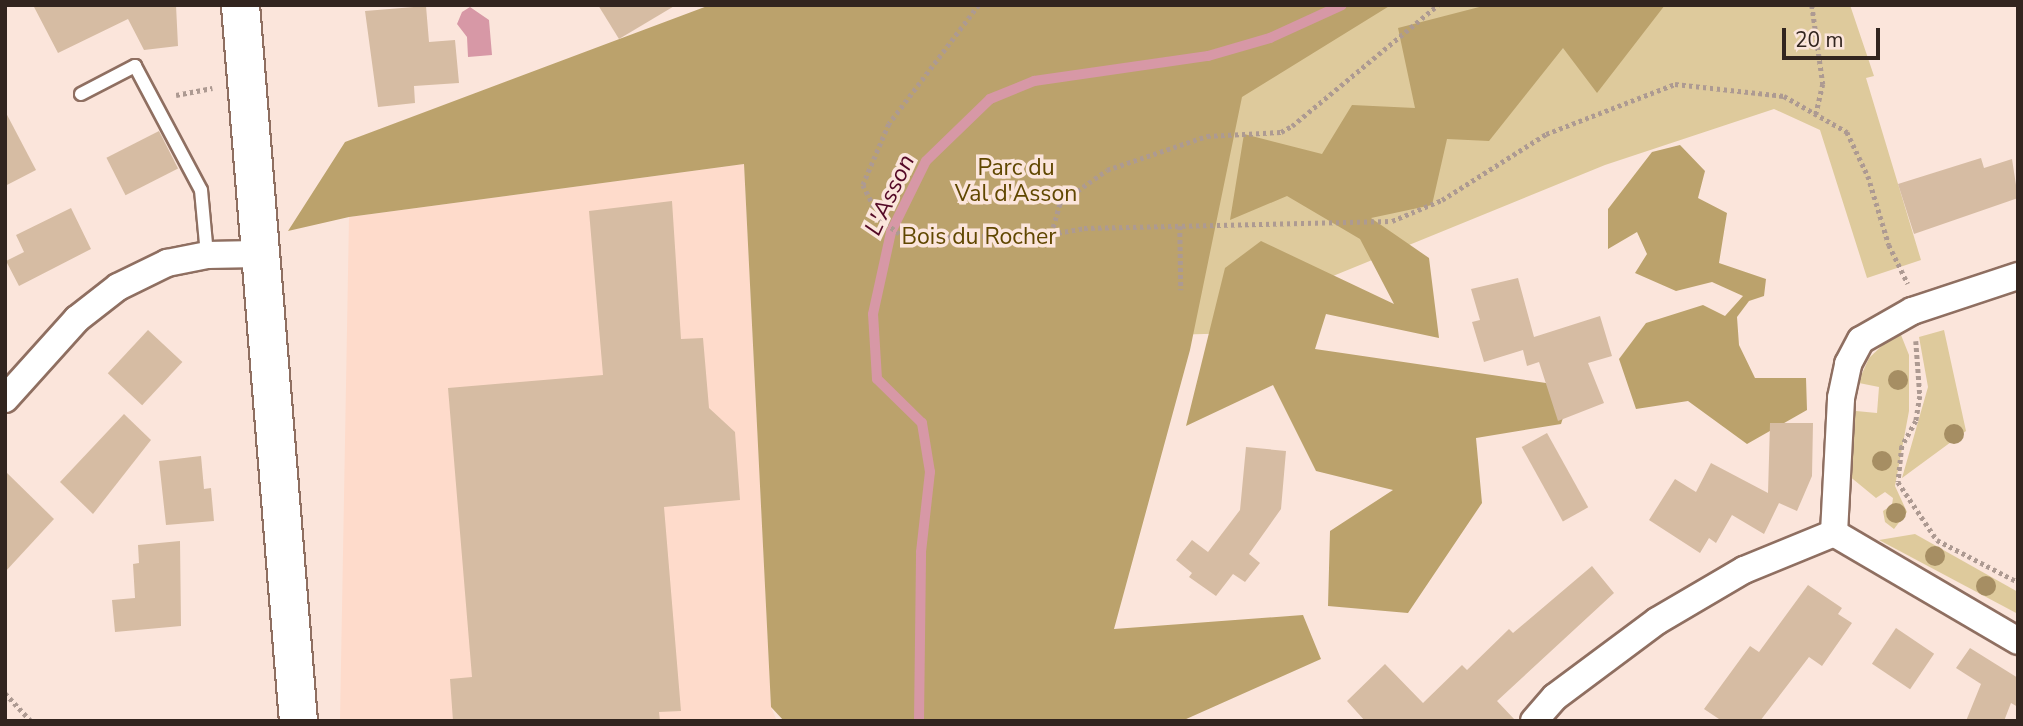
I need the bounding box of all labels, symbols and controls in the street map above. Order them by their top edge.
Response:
scale bar [1785,14,1883,58]
text: 20 m [1795,26,1844,54]
water label: L'Asson [859,150,921,240]
park label: Parc du Val d'Asson [955,154,1077,208]
park label: Bois du Rocher [902,223,1056,251]

